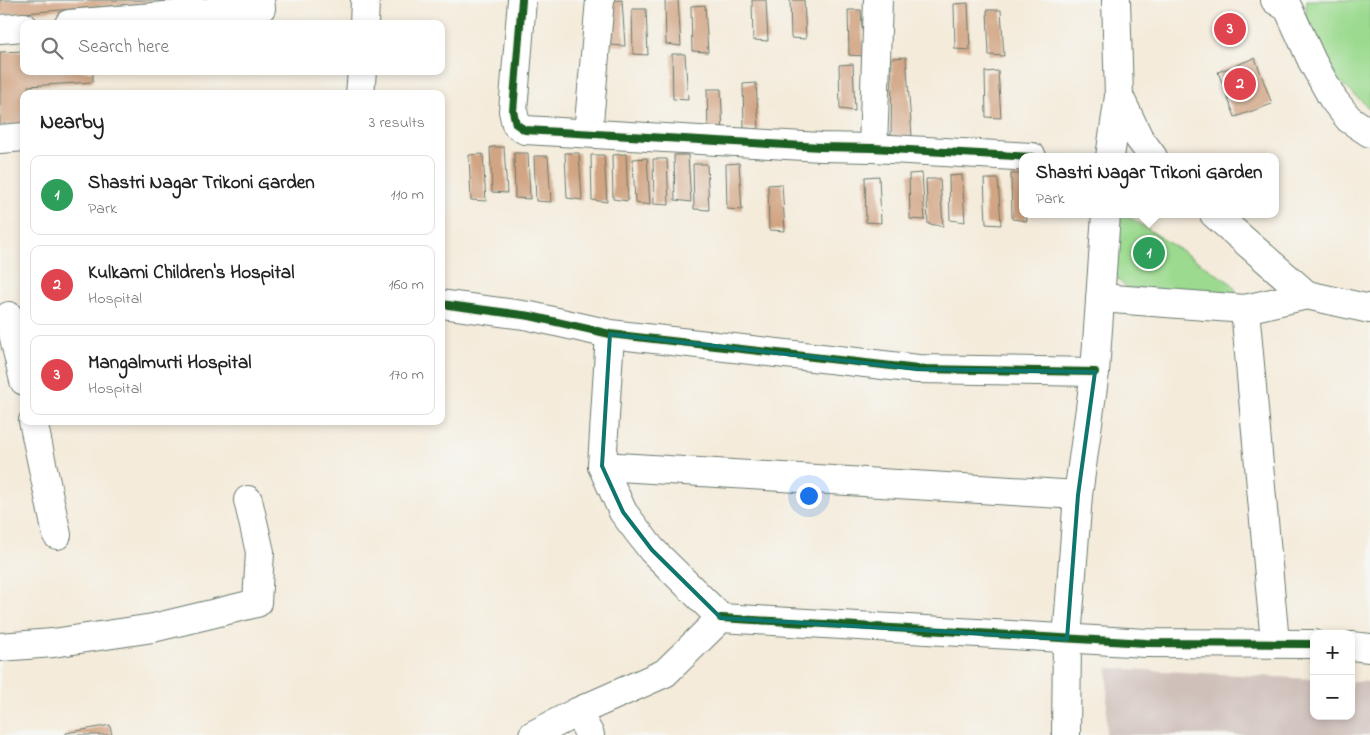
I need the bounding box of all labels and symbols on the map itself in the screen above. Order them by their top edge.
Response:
pin: 3 [1214,10,1246,48]
pin: 2 [1224,65,1256,103]
pin: 1 [1133,234,1165,272]
your location [796,483,822,509]

